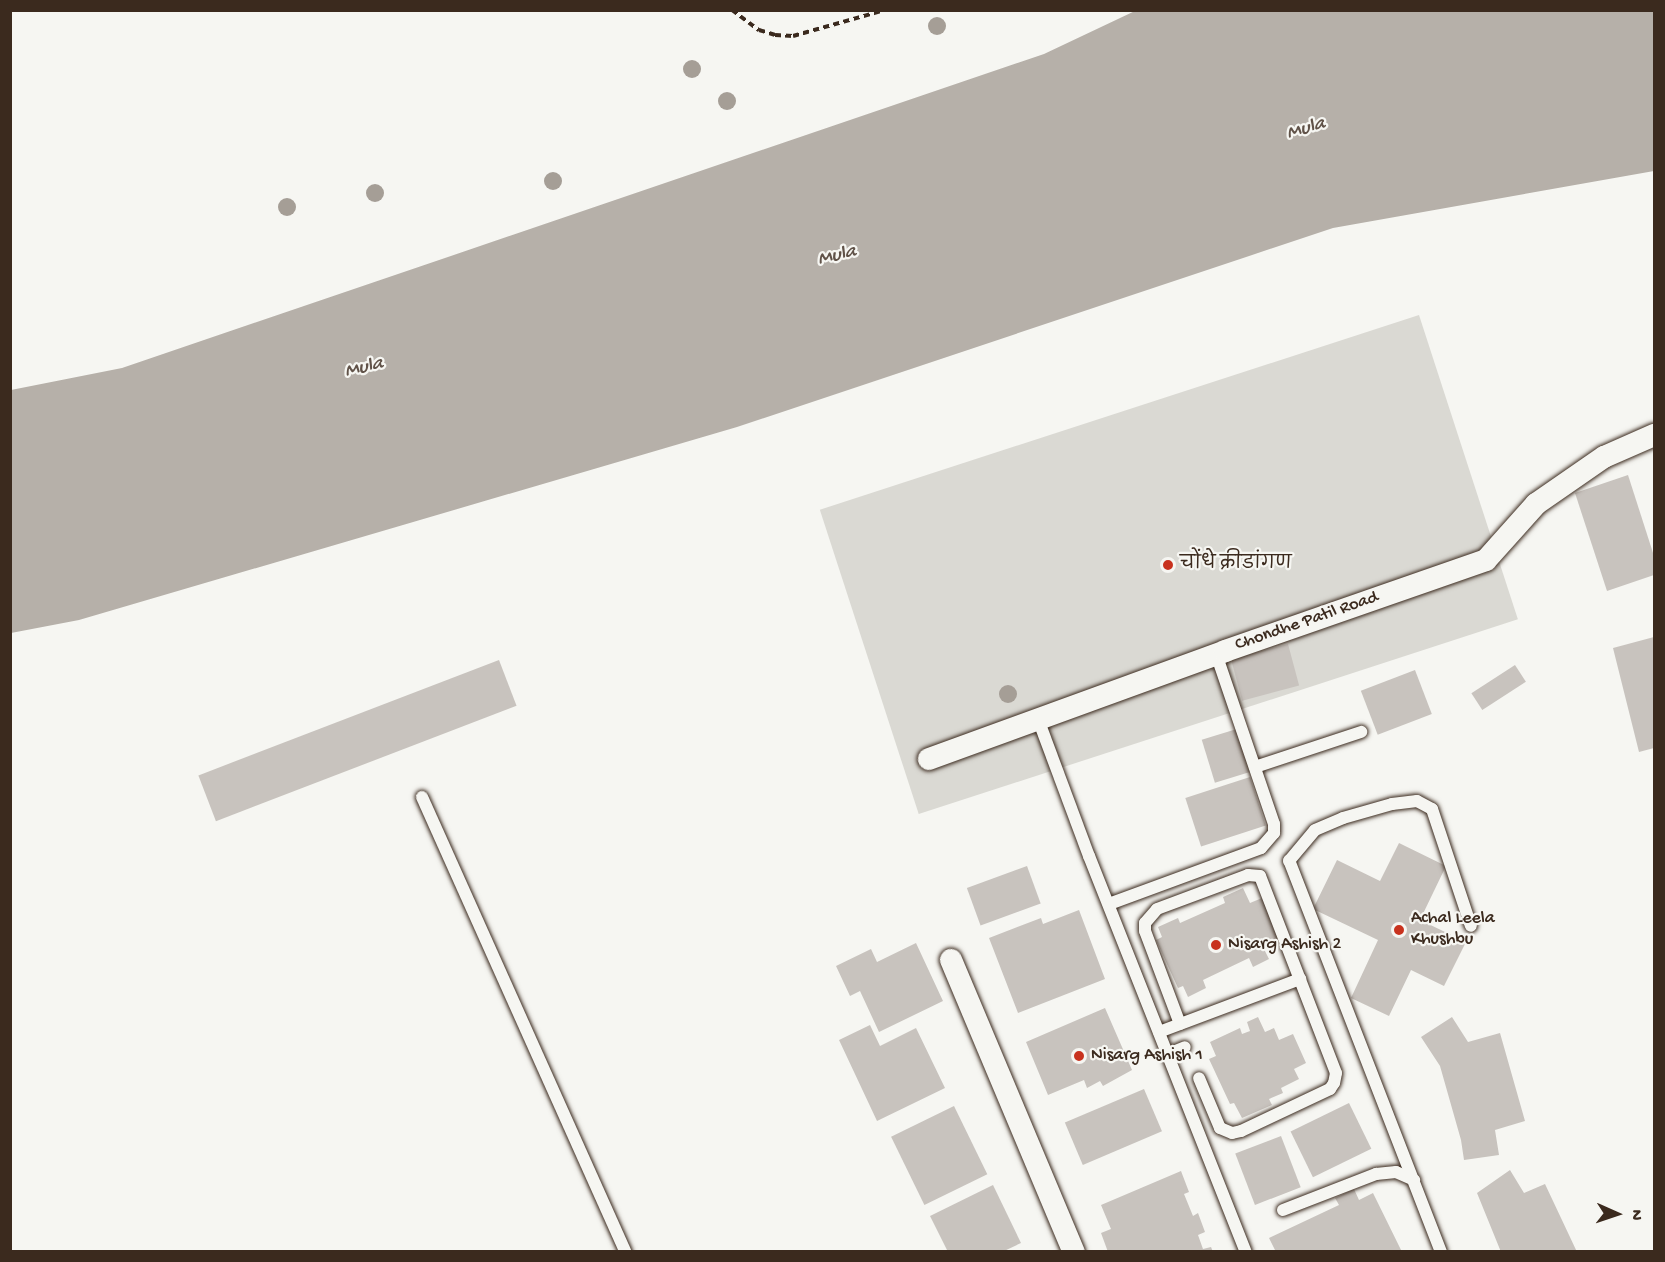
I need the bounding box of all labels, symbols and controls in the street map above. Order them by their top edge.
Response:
water label: Mula [1284,112,1328,146]
water label: Mula [815,240,859,272]
water label: Mula [342,352,386,384]
place label: चोंधे क्रीडांगण [1180,554,1292,576]
marker: चोंधे क्रीडांगण [1161,558,1175,572]
street label: Chondhe Patil Road [1233,587,1381,657]
place label: Achal Leela Khushbu [1411,909,1495,952]
marker: Achal Leela Khushbu [1392,923,1406,937]
place label: Nisarg Ashish 2 [1228,934,1341,956]
marker: Nisarg Ashish 2 [1209,938,1223,952]
place label: Nisarg Ashish 1 [1091,1045,1203,1067]
marker: Nisarg Ashish 1 [1072,1049,1086,1063]
north arrow [1587,1184,1647,1244]
text: N [1626,1209,1645,1221]

